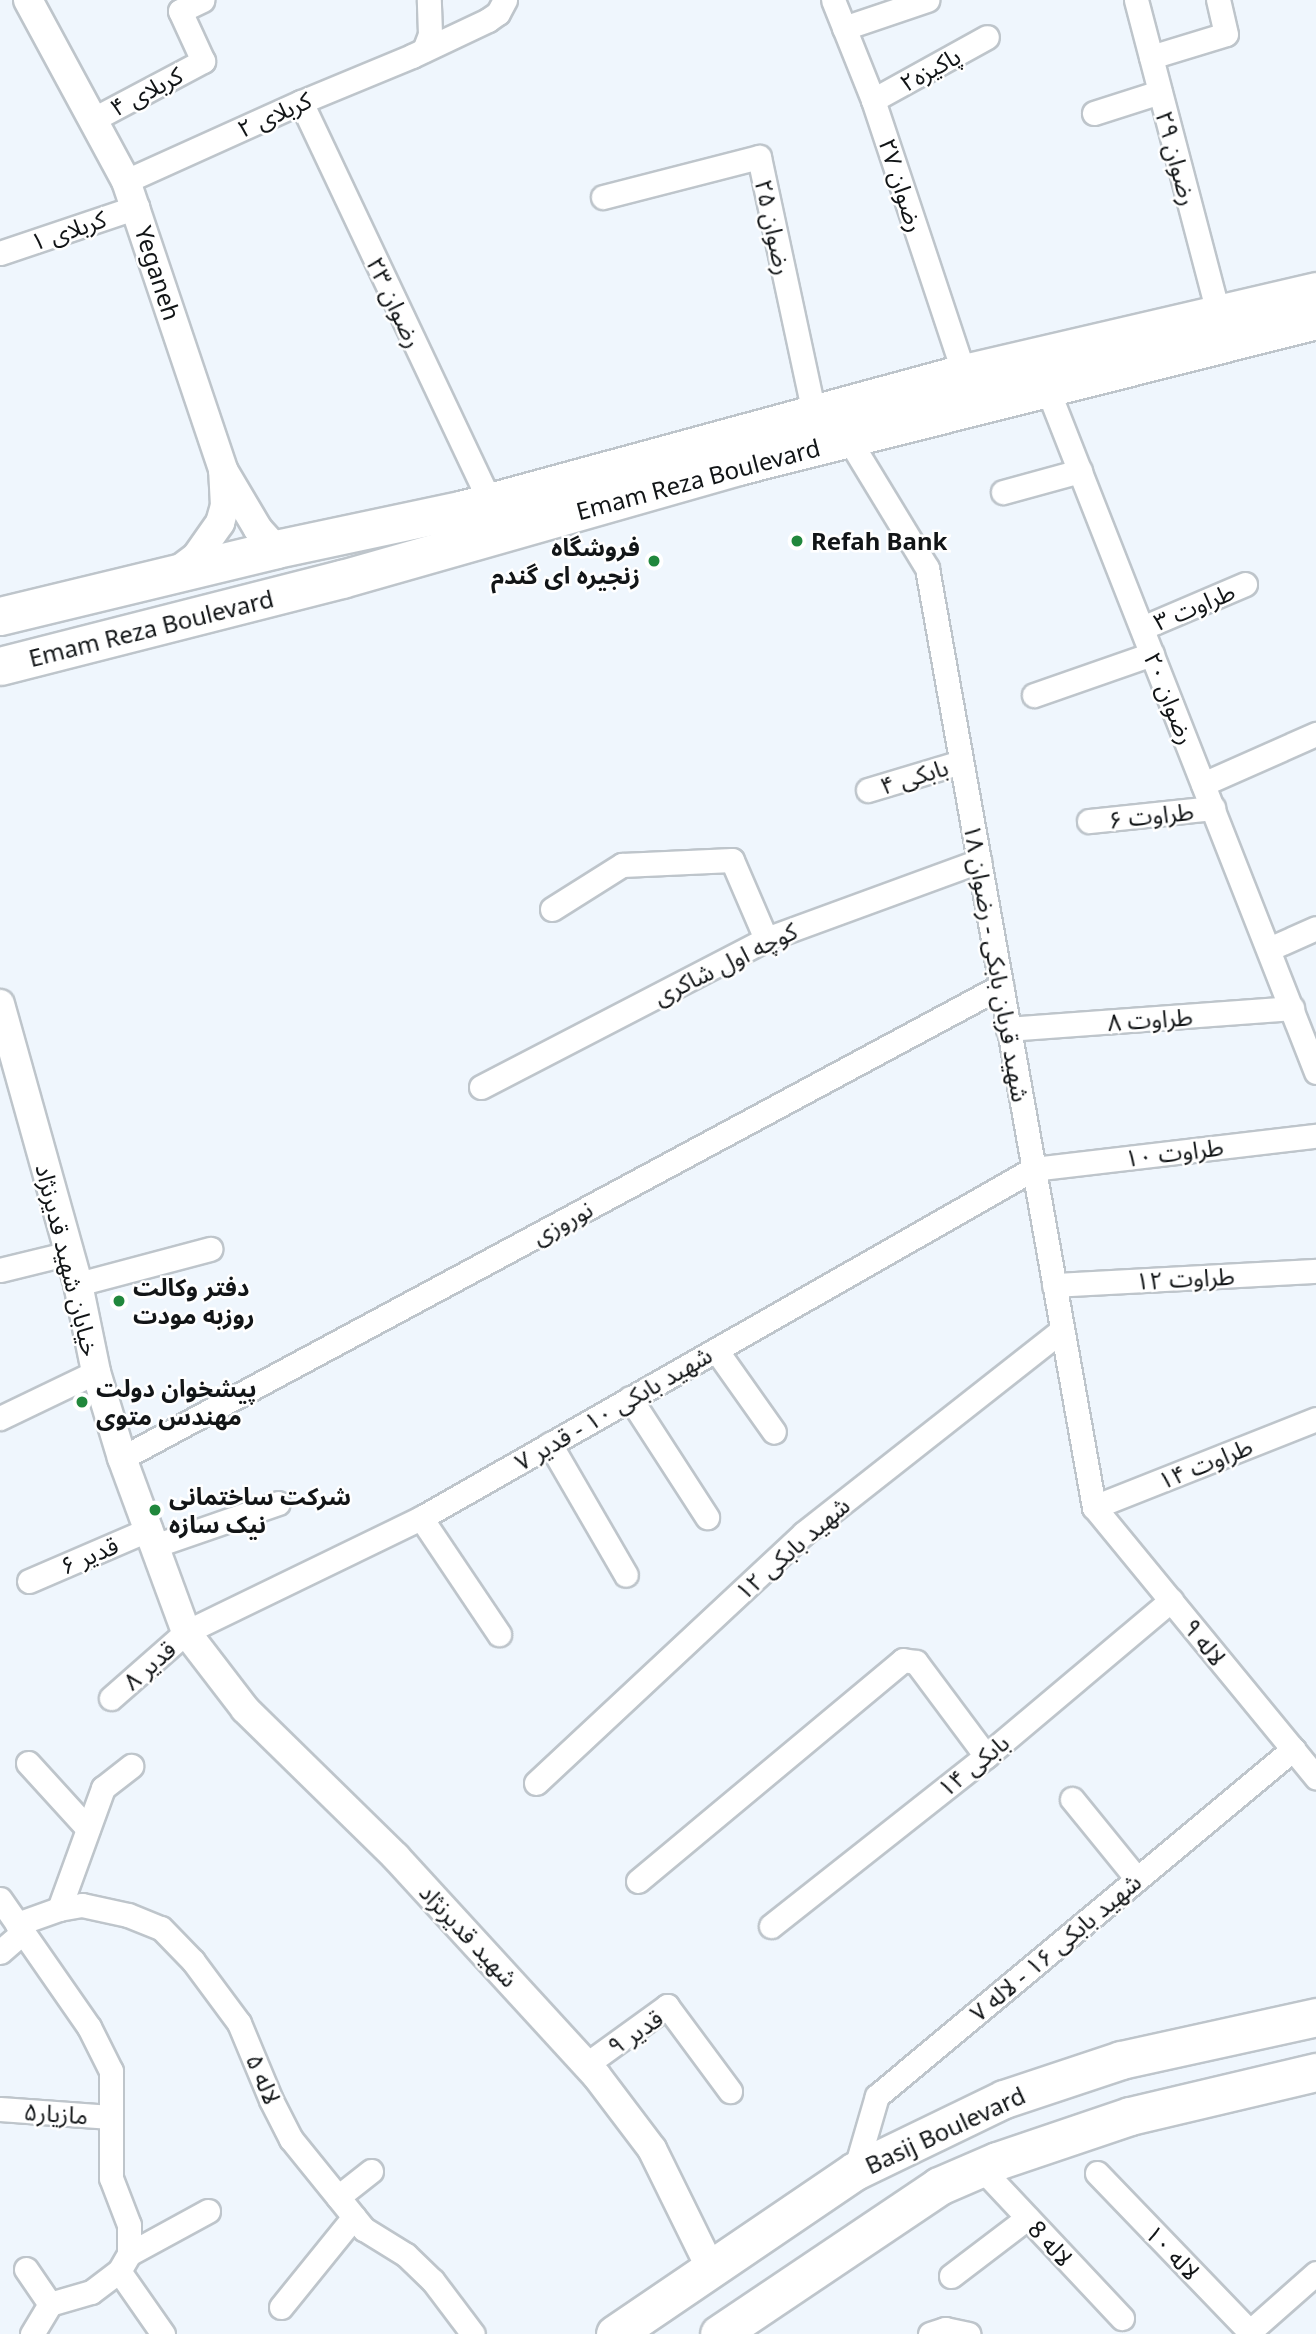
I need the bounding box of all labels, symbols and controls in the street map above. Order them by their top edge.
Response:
street label: پاکیزه۲ [895,41,965,97]
street label: کربلای ۴ [105,60,187,122]
street label: کربلای ۲ [233,85,315,143]
street label: رضوان ۲۹ [1151,107,1203,209]
street label: رضوان ۲۷ [873,134,931,236]
street label: رضوان ۲۵ [750,177,798,277]
street label: کربلای ۱ [27,204,109,256]
street label: Yeganeh [129,222,187,324]
street label: رضوان ۲۳ [361,252,429,352]
street label: Emam Reza Boulevard [573,433,823,525]
place label: Refah Bank [811,527,947,555]
place label: فروشگاه زنجیره ای گندم [491,533,640,589]
marker: Refah Bank [789,533,805,549]
marker: فروشگاه زنجیره ای گندم [646,553,662,569]
street label: طراوت ۳ [1149,576,1239,636]
street label: Emam Reza Boulevard [26,584,276,672]
street label: رضوان ۲۰ [1138,648,1202,748]
street label: بابکی ۴ [876,752,952,800]
street label: طراوت ۶ [1107,796,1195,834]
street label: شهید قربان بابکی - رضوان ۱۸ [958,822,1036,1104]
street label: کوچه اول شاکری [649,916,801,1010]
street label: طراوت ۸ [1106,1002,1194,1036]
street label: طراوت ۱۰ [1123,1132,1225,1172]
street label: خيابان شهيد قديرنژاد [30,1161,106,1359]
street label: نوروزی [527,1194,597,1250]
street label: طراوت ۱۲ [1135,1261,1235,1295]
place label: دفتر وکالت روزبه مودت [133,1273,255,1329]
marker: دفتر وکالت روزبه مودت [111,1293,127,1309]
street label: شهید بابکی ۱۰ - قدیر ۷ [509,1340,717,1476]
place label: پیشخوان دولت مهندس متوی [96,1374,257,1430]
marker: پیشخوان دولت مهندس متوی [74,1394,90,1410]
street label: طراوت ۱۴ [1154,1431,1256,1495]
place label: شرکت ساختمانی نیک سازه [169,1482,351,1538]
street label: شهید بابکی ۱۲ [729,1490,855,1606]
marker: شرکت ساختمانی نیک سازه [147,1502,163,1518]
street label: قدیر ۶ [56,1530,122,1580]
street label: لاله ۹ [1177,1613,1233,1671]
street label: قدیر ۸ [117,1634,181,1696]
street label: بابکی ۱۴ [932,1728,1014,1802]
street label: شهید بابکی ۱۶ - لاله ۷ [964,1867,1146,2027]
street label: شهید قدیرنژاد [414,1877,524,1993]
street label: قدیر ۹ [602,2003,668,2061]
street label: لاله ۵ [241,2050,287,2108]
street label: Basij Boulevard [860,2080,1030,2180]
street label: مازیار۵ [23,2096,89,2130]
street label: لاله 8 [1023,2214,1079,2272]
street label: لاله ۱۰ [1140,2218,1206,2286]

